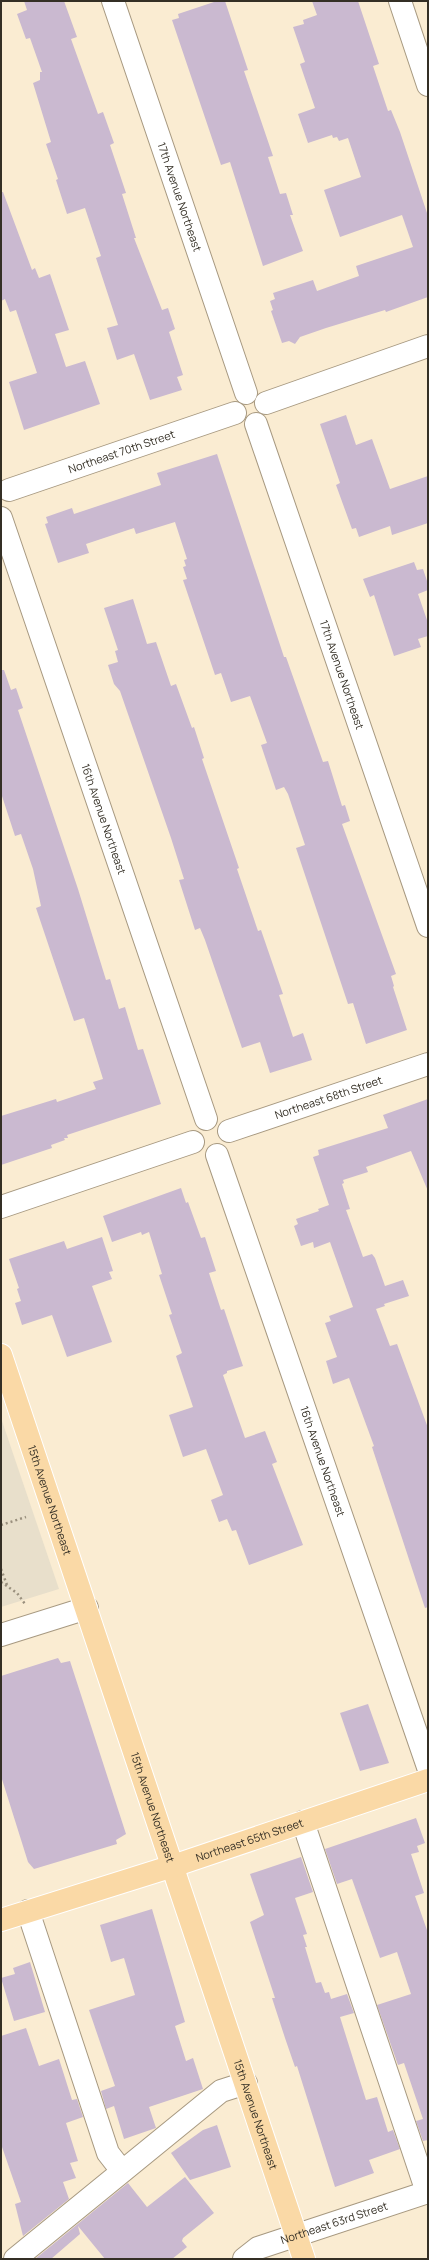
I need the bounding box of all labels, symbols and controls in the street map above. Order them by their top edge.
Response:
street label: 17th Avenue Northeast [154,140,205,253]
street label: Northeast 70th Street [66,426,177,476]
street label: 17th Avenue Northeast [317,618,368,731]
street label: 16th Avenue Northeast [78,762,130,876]
street label: Northeast 68th Street [273,1072,384,1122]
street label: 16th Avenue Northeast [297,1404,349,1518]
street label: 15th Avenue Northeast [25,1443,76,1557]
street label: 15th Avenue Northeast [128,1750,179,1864]
street label: Northeast 65th Street [194,1815,305,1865]
street label: 15th Avenue Northeast [231,2057,281,2171]
street label: Northeast 63rd Street [279,2198,389,2247]

